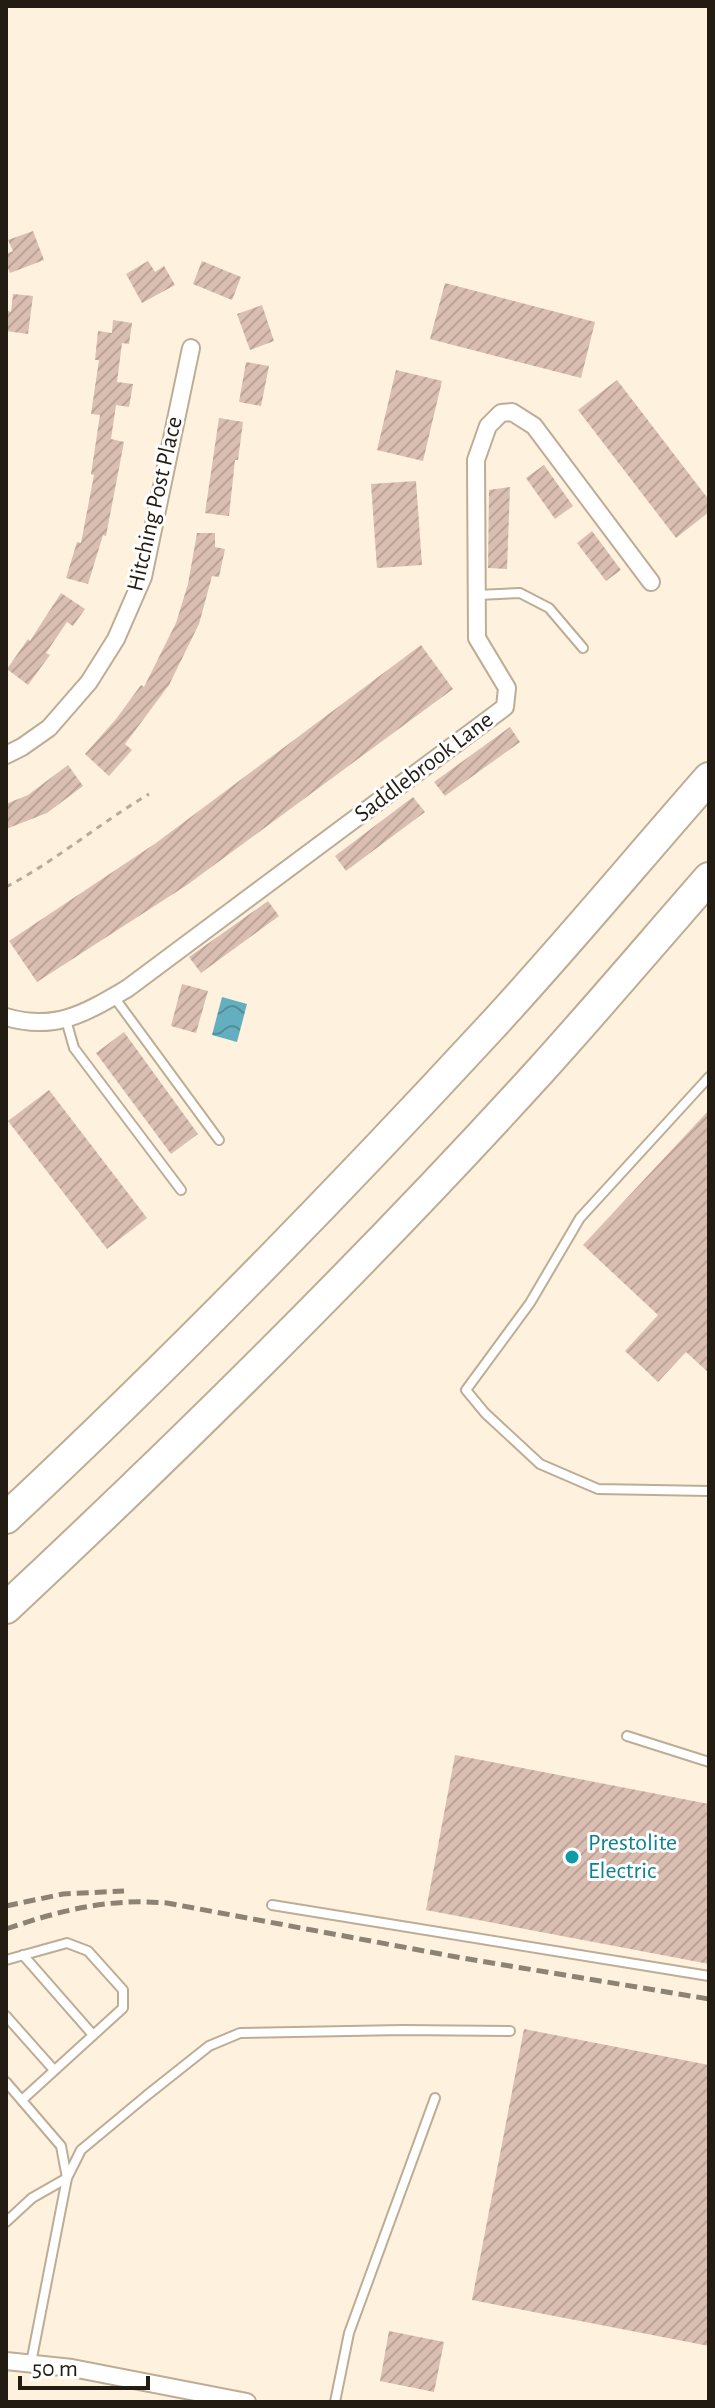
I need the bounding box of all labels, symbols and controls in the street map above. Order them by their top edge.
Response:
street label: Hitching Post Place [123,414,187,594]
street label: Saddlebrook Lane [350,707,498,827]
place label: Prestolite Electric [588,1831,677,1883]
marker: Prestolite Electric [563,1848,581,1866]
scale bar [20,2340,148,2390]
text: 50 m [32,2357,78,2381]

